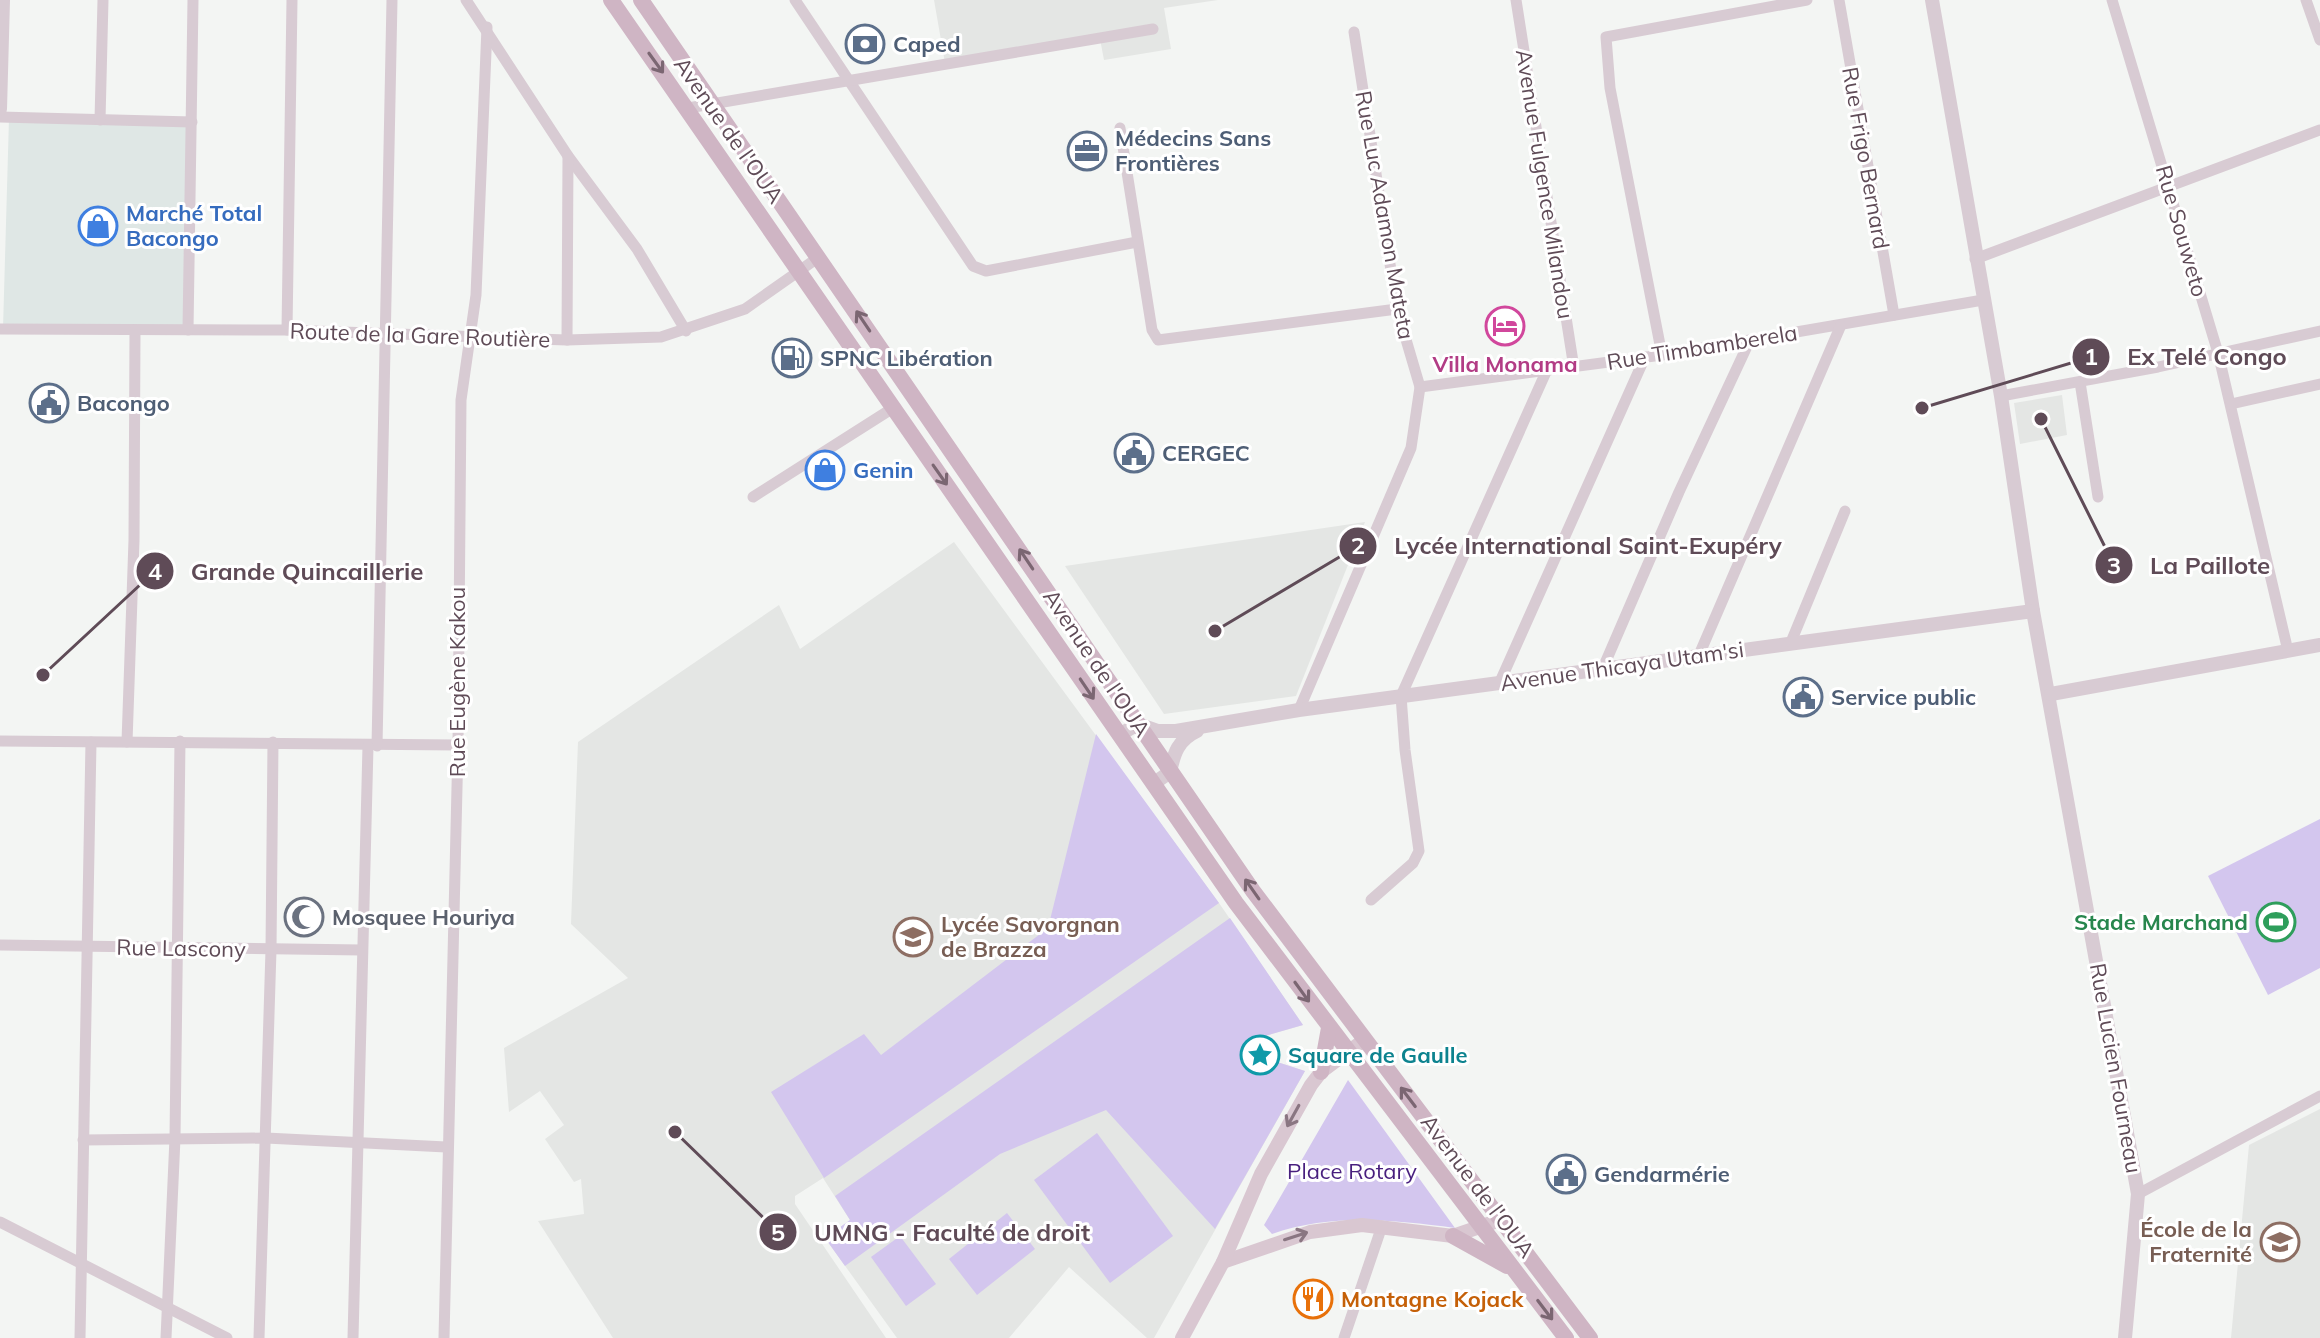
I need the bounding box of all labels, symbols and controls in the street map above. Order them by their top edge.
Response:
bank icon: Caped [844,23,886,65]
place label: Caped [893,30,961,58]
street label: Avenue Fulgence Milandou [1510,47,1580,321]
street label: Avenue de l'OUA [668,51,790,209]
one-way arrow [648,52,665,74]
street label: Rue Frigo Bernard [1836,65,1896,251]
street label: Rue Luc Adamon Mateta [1349,88,1421,342]
place label: Médecins Sans Frontières [1115,124,1271,177]
office icon: Médecins Sans Frontières [1066,130,1108,172]
street label: Rue Souweto [2150,162,2214,300]
place label: Marché Total Bacongo [126,199,262,252]
shop icon: Marché Total Bacongo [77,205,119,247]
hotel icon: Villa Monama [1484,305,1526,347]
one-way arrow [855,311,871,333]
street label: Route de la Gare Routière [289,316,551,354]
street label: Rue Timbamberela [1605,318,1799,376]
callout: Ex Telé Congo [2071,333,2302,381]
fuel station icon: SPNC Libération [771,337,813,379]
text: 1 [2084,341,2098,371]
text: Ex Telé Congo [2127,341,2287,371]
place label: SPNC Libération [820,344,993,372]
place label: Villa Monama [1431,350,1578,378]
public building icon: Bacongo [28,382,70,424]
place label: Bacongo [77,389,170,417]
public building icon: CERGEC [1113,432,1155,474]
place label: CERGEC [1162,439,1250,467]
shop icon: Genin [804,449,846,491]
place label: Genin [853,456,914,484]
one-way arrow [932,463,948,485]
callout: Lycée International Saint-Exupéry [1338,522,1797,570]
text: 2 [1351,530,1365,560]
text: Lycée International Saint-Exupéry [1394,530,1783,560]
callout: La Paillote [2094,541,2286,589]
callout: Grande Quincaillerie [135,547,439,595]
one-way arrow [1018,549,1034,571]
text: 3 [2107,550,2121,580]
text: La Paillote [2150,550,2270,580]
text: 4 [148,556,162,586]
text: Grande Quincaillerie [191,556,423,586]
street label: Avenue de l'OUA [1037,584,1157,742]
street label: Rue Eugène Kakou [443,587,471,777]
street label: Avenue Thicaya Utam'si [1499,635,1745,697]
public building icon: Service public [1782,676,1824,718]
one-way arrow [1079,677,1095,699]
place label: Service public [1831,683,1976,711]
one-way arrow [1244,879,1260,901]
mosque icon: Mosquee Houriya [283,896,325,938]
sports icon: Stade Marchand [2255,901,2297,943]
place label: Mosquee Houriya [332,903,515,931]
place label: Stade Marchand [2074,908,2248,936]
place label: Lycée Savorgnan de Brazza [941,910,1120,963]
school or university icon: Lycée Savorgnan de Brazza [892,916,934,958]
street label: Rue Lascony [116,933,246,963]
street label: Rue Lucien Fourneau [2084,961,2148,1175]
one-way arrow [1294,981,1311,1002]
place icon: Square de Gaulle [1239,1034,1281,1076]
place label: Square de Gaulle [1288,1041,1467,1069]
one-way arrow [1399,1087,1416,1109]
one-way arrow [1285,1104,1301,1127]
street label: Avenue de l'OUA [1415,1109,1541,1263]
public building icon: Gendarmérie [1545,1153,1587,1195]
park label: Place Rotary [1287,1157,1417,1185]
place label: Gendarmérie [1594,1160,1730,1188]
callout: UMNG - Faculté de droit [758,1208,1106,1256]
place label: École de la Fraternité [2140,1215,2252,1268]
text: 5 [771,1217,785,1247]
text: UMNG - Faculté de droit [814,1217,1090,1247]
school or university icon: École de la Fraternité [2259,1221,2301,1263]
one-way arrow [1283,1228,1308,1243]
restaurant icon: Montagne Kojack [1292,1278,1334,1320]
place label: Montagne Kojack [1341,1285,1524,1313]
one-way arrow [1536,1299,1553,1320]

